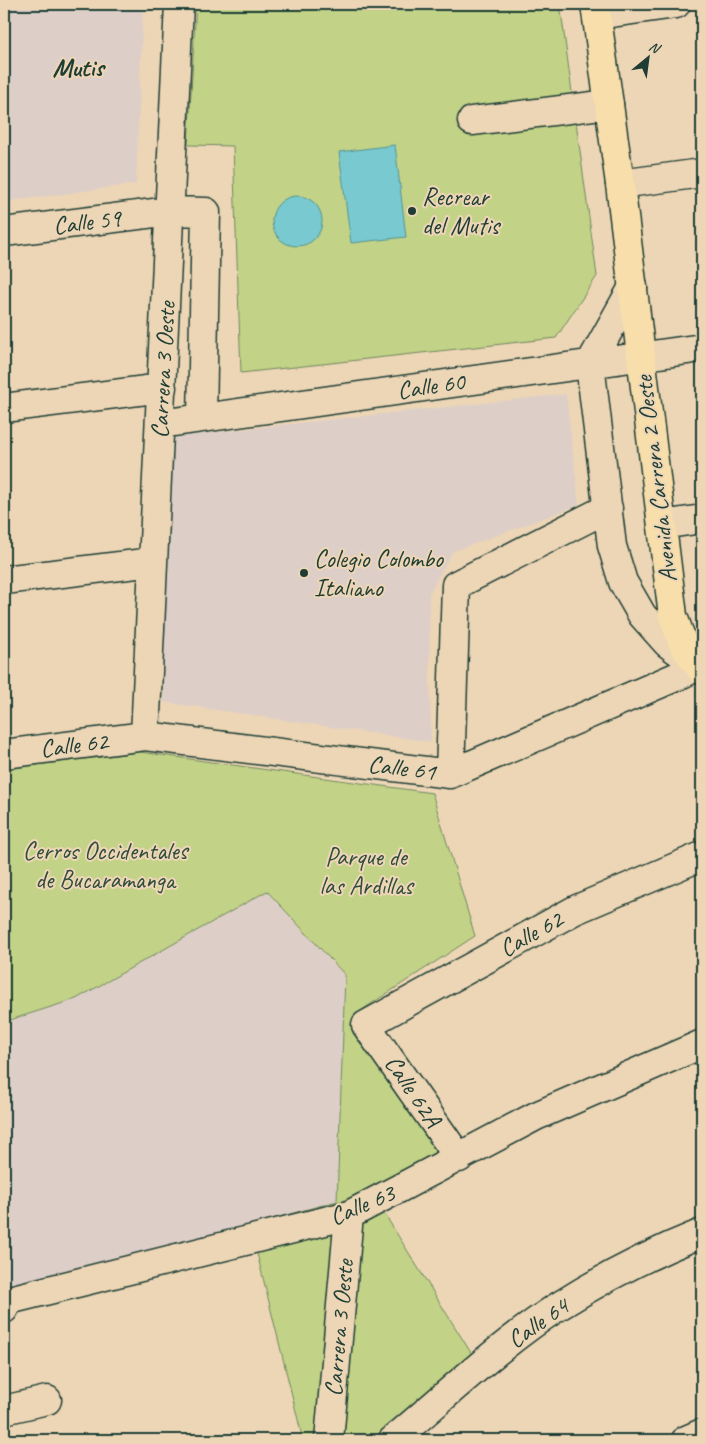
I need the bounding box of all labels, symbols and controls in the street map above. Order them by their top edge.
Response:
north arrow [624,32,674,82]
text: N [646,38,664,58]
district label: Mutis [52,51,106,84]
place label: Recrear del Mutis [422,181,501,242]
street label: Calle 59 [51,202,124,242]
marker: Recrear del Mutis [406,205,418,217]
street label: Carrera 3 Oeste [143,299,183,439]
street label: Calle 60 [395,365,469,407]
street label: Avenida Carrera 2 Oeste [627,372,685,584]
place label: Colegio Colombo Italiano [314,543,444,604]
marker: Colegio Colombo Italiano [298,567,310,579]
street label: Calle 62 [38,725,111,765]
street label: Calle 61 [366,748,439,788]
park label: Cerros Occidentales de Bucaramanga [23,835,190,896]
park label: Parque de las Ardillas [319,841,415,902]
street label: Calle 62 [494,903,570,964]
street label: Calle 62A [377,1049,450,1134]
street label: Calle 63 [325,1176,401,1233]
street label: Carrera 3 Oeste [317,1257,361,1398]
street label: Calle 64 [501,1289,577,1356]

